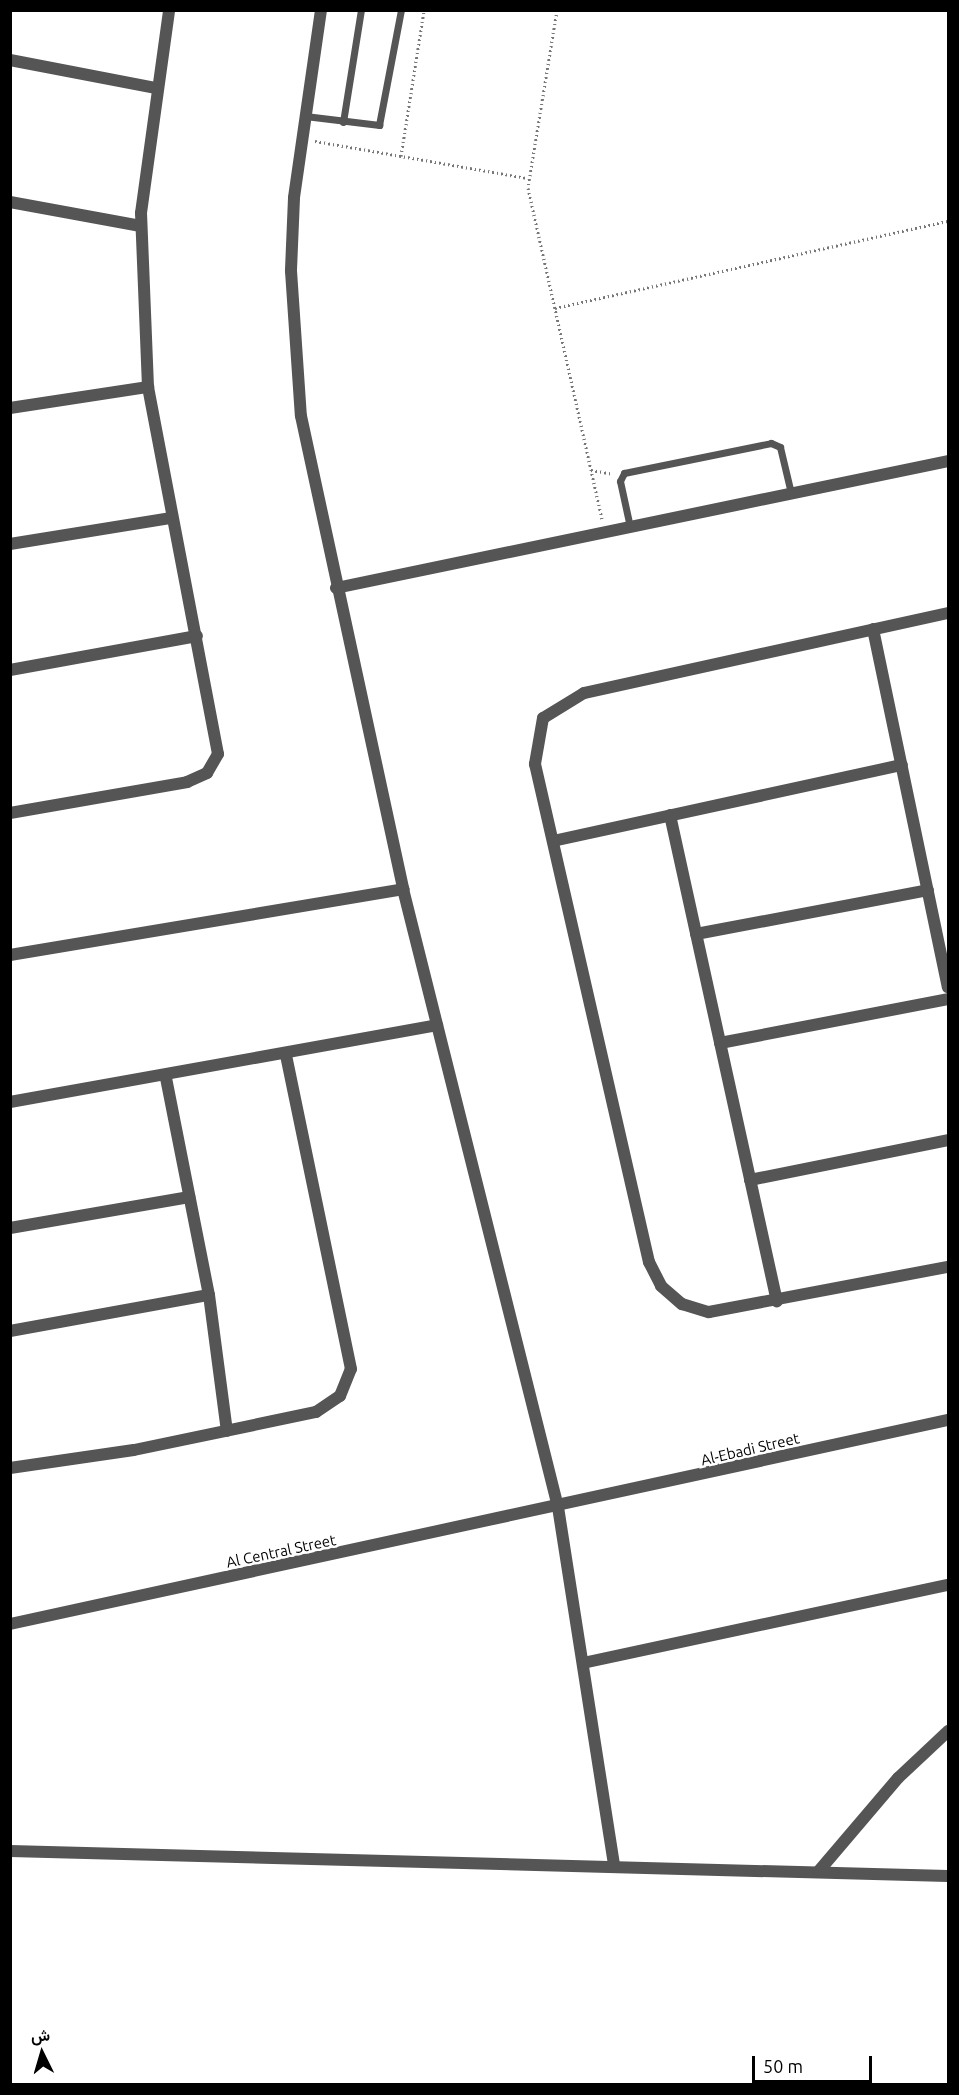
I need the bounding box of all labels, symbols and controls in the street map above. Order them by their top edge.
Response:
street label: Al-Ebadi Street [699,1429,801,1469]
street label: Al Central Street [225,1531,337,1571]
north arrow [12,2023,72,2083]
text: ش [30,2025,51,2045]
scale bar [755,2044,875,2082]
text: 50 m [763,2056,803,2076]

